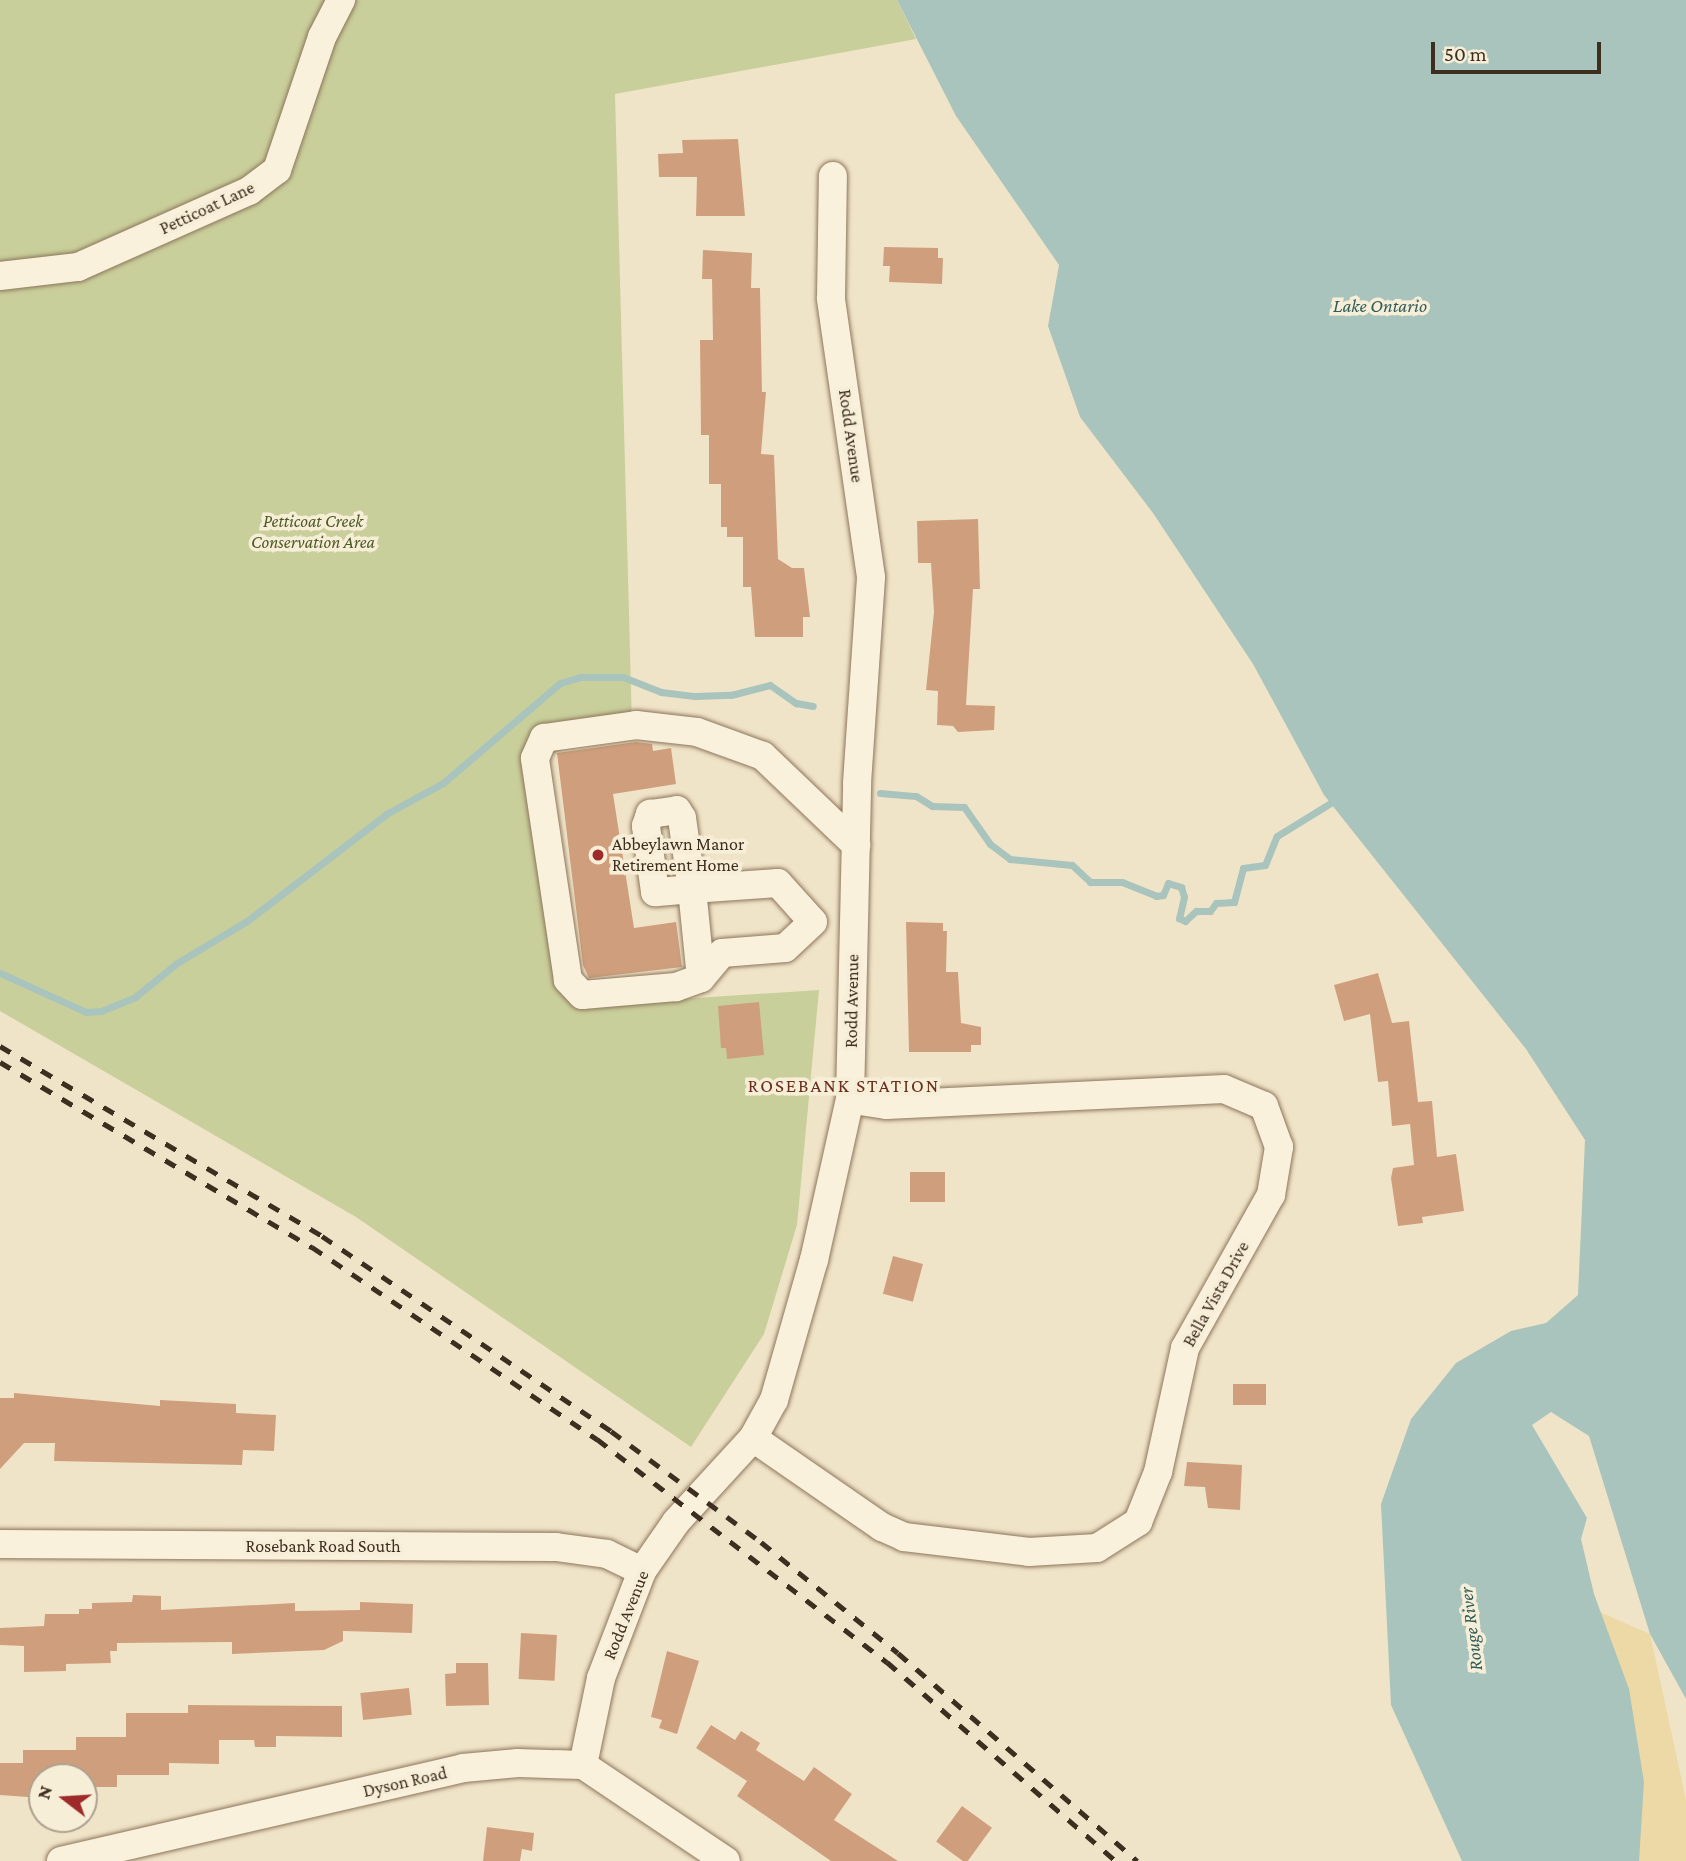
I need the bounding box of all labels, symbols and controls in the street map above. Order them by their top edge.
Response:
scale bar [1434,28,1604,72]
text: 50 m [1444,42,1487,66]
street label: Petticoat Lane [156,177,258,239]
water label: Lake Ontario [1333,295,1427,317]
street label: Rodd Avenue [834,388,868,484]
park label: Petticoat Creek Conservation Area [251,511,375,554]
place label: Abbeylawn Manor Retirement Home [612,834,744,876]
marker: Abbeylawn Manor Retirement Home [590,847,606,863]
street label: Rodd Avenue [840,954,864,1048]
district label: ROSEBANK STATION [750,1075,938,1097]
street label: Bella Vista Drive [1178,1237,1254,1351]
street label: Rosebank Road South [245,1535,401,1557]
street label: Rodd Avenue [598,1567,654,1663]
water label: Rouge River [1455,1586,1487,1672]
street label: Dyson Road [361,1762,449,1802]
north arrow [28,1763,98,1833]
text: N [32,1783,56,1802]

